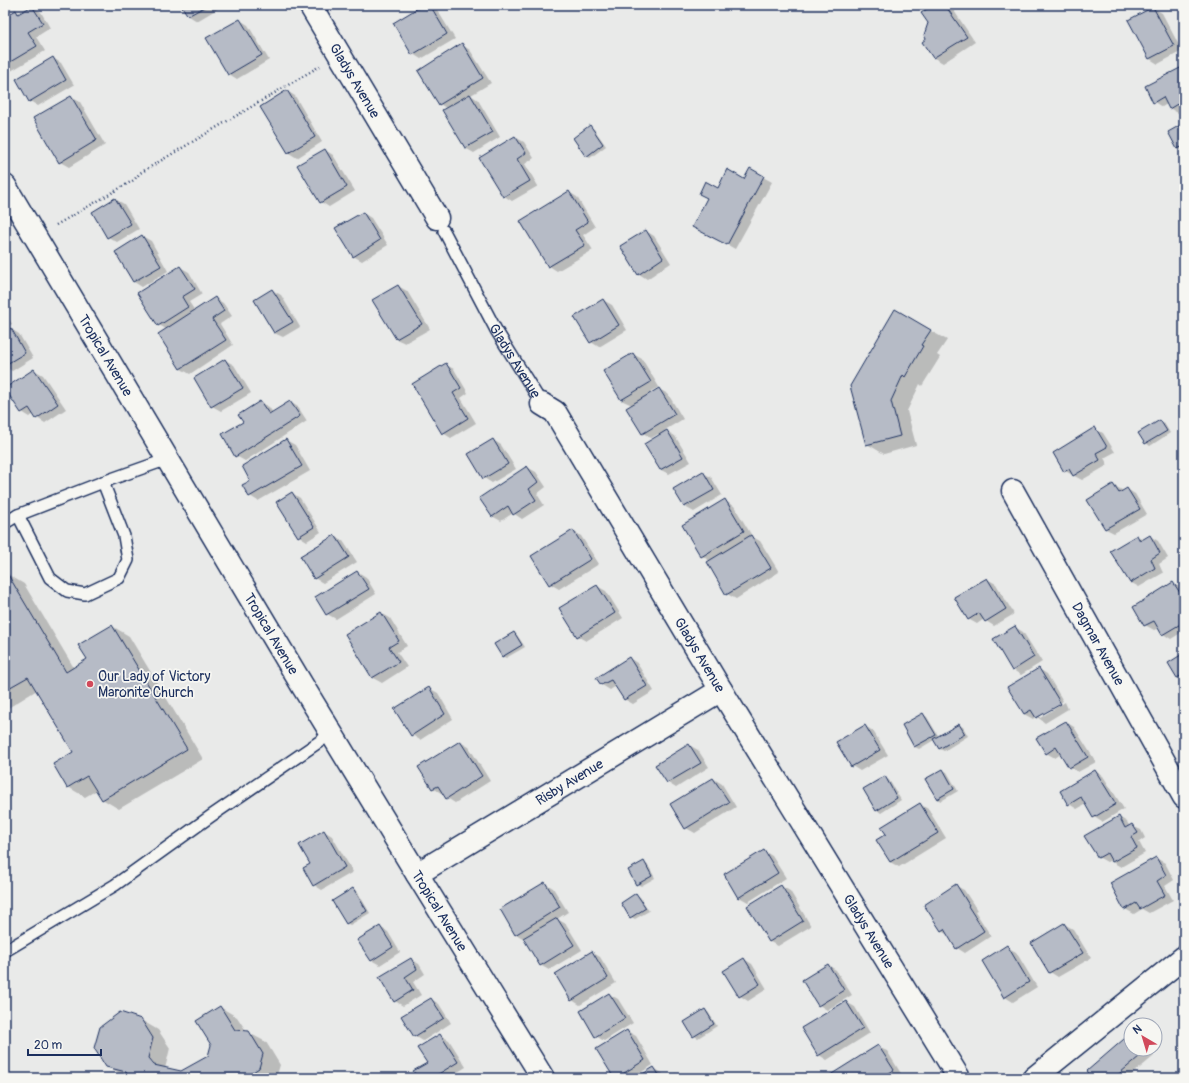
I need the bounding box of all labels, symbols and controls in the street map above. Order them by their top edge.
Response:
street label: Gladys Avenue [326,40,384,121]
street label: Tropical Avenue [75,311,137,399]
street label: Gladys Avenue [486,321,545,401]
street label: Tropical Avenue [241,590,302,678]
street label: Dagmar Avenue [1068,599,1128,688]
street label: Gladys Avenue [671,614,729,695]
place label: Our Lady of Victory Maronite Church [98,668,211,701]
marker: Our Lady of Victory Maronite Church [85,679,95,689]
street label: Risby Avenue [532,755,606,809]
street label: Tropical Avenue [408,867,471,954]
street label: Gladys Avenue [840,891,898,972]
north arrow [1123,1017,1163,1057]
text: N [1130,1022,1145,1037]
scale bar [28,1031,101,1057]
text: 20 m [34,1038,63,1053]

